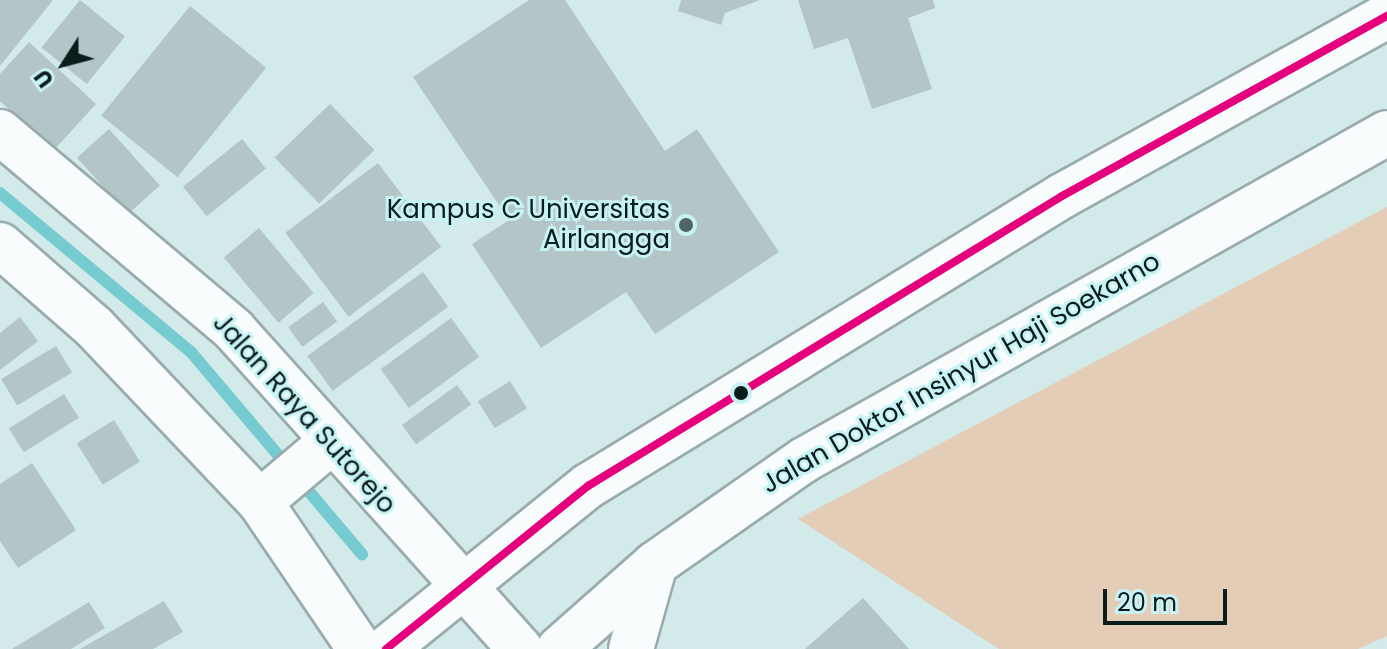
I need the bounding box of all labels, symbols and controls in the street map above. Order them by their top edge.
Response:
north arrow [24,24,104,104]
text: U [27,63,61,94]
place label: Kampus C Universitas Airlangga [387,194,670,256]
marker: Kampus C Universitas Airlangga [677,216,695,234]
street label: Jalan Doktor Insinyur Haji Soekarno [756,246,1166,500]
street label: Jalan Raya Sutorejo [206,308,402,520]
unlabelled marker [733,385,749,401]
scale bar [1107,573,1231,623]
text: 20 m [1117,586,1177,619]

